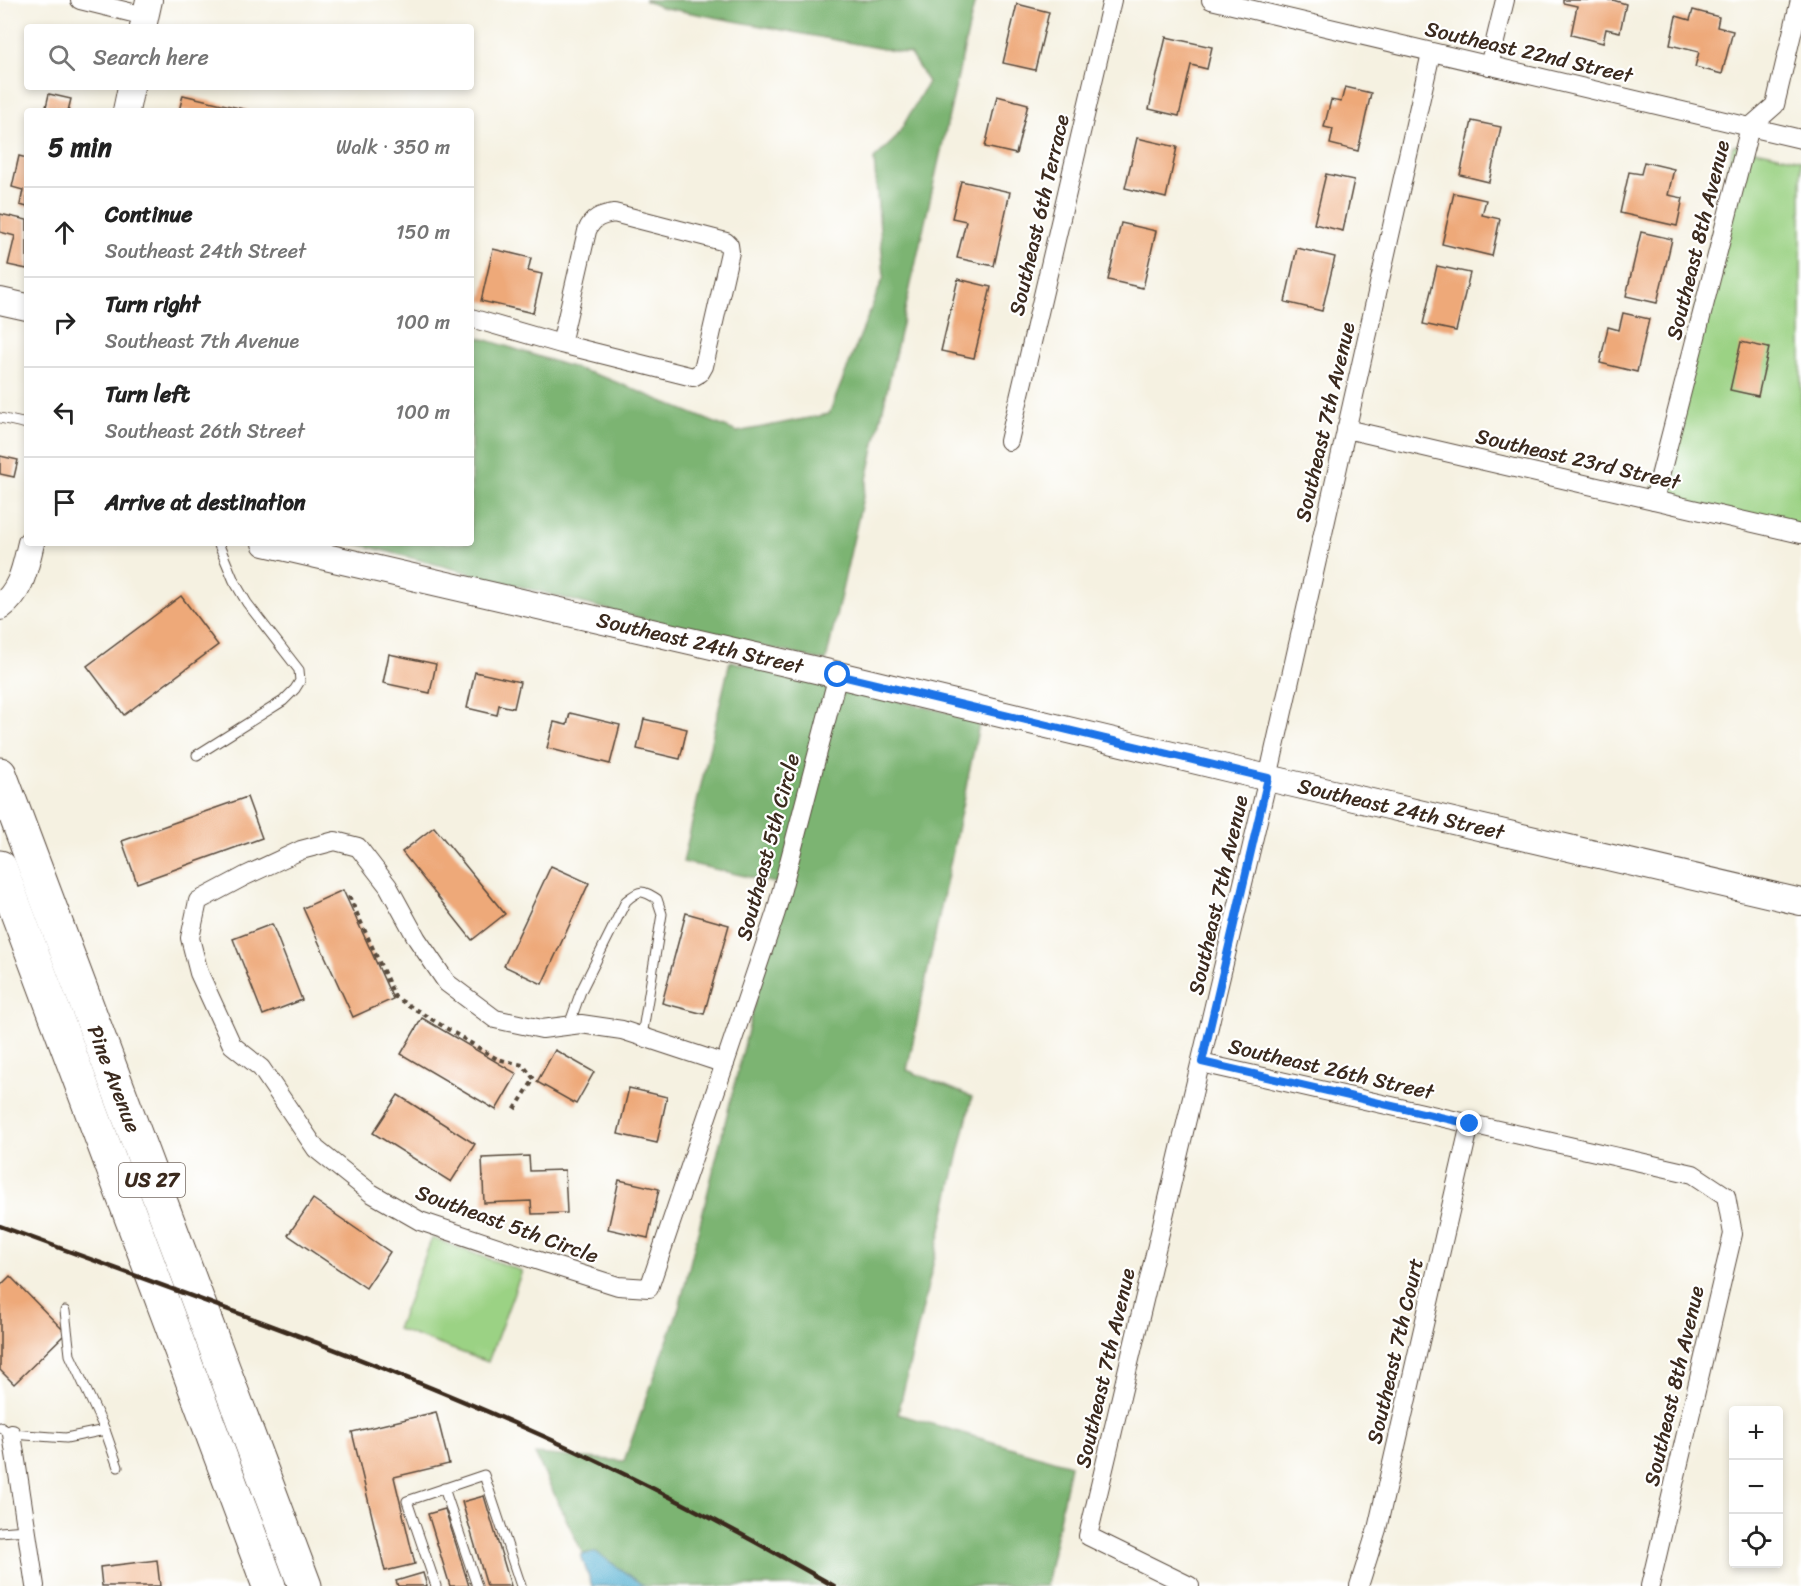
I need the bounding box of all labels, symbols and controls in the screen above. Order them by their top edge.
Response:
street label: Southeast 22nd Street [1421,10,1638,95]
search box [24,24,474,90]
text: Search here [93,38,209,77]
icon: search [45,41,78,74]
street label: Southeast 6th Terrace [997,111,1081,319]
text: 5 min [48,124,112,170]
text: Walk · 350 m [336,130,450,165]
street label: Southeast 8th Avenue [1655,136,1741,344]
text: Continue [105,195,193,234]
text: 150 m [396,215,450,250]
icon: ahead [48,216,81,249]
text: Southeast 24th Street [105,234,306,269]
text: Turn right [105,285,200,324]
text: 100 m [396,305,450,340]
icon: right [48,306,81,339]
street label: Southeast 7th Avenue [1284,318,1366,526]
text: Southeast 7th Avenue [105,324,299,359]
text: Turn left [105,375,190,414]
text: 100 m [396,395,450,430]
icon: left [48,396,81,429]
text: Southeast 26th Street [105,414,305,449]
street label: Southeast 23rd Street [1472,417,1686,501]
text: Arrive at destination [105,483,306,522]
icon: arrive [48,486,81,519]
street label: Southeast 24th Street [593,601,809,686]
route start [824,661,850,687]
street label: Southeast 5th Circle [725,749,811,945]
street label: Southeast 24th Street [1294,767,1510,852]
street label: Southeast 7th Avenue [1177,791,1259,999]
street label: Pine Avenue [76,1019,152,1139]
street label: Southeast 26th Street [1224,1027,1439,1111]
route end [1456,1110,1482,1136]
road number: US 27 [119,1163,185,1197]
street label: Southeast 5th Circle [410,1173,604,1275]
street label: Southeast 7th Court [1355,1254,1435,1448]
street label: Southeast 7th Avenue [1064,1264,1146,1472]
street label: Southeast 8th Avenue [1632,1282,1716,1490]
map controls [1729,1406,1783,1568]
button: + [1729,1406,1783,1460]
button: − [1729,1460,1783,1514]
button: locate [1729,1514,1783,1568]

